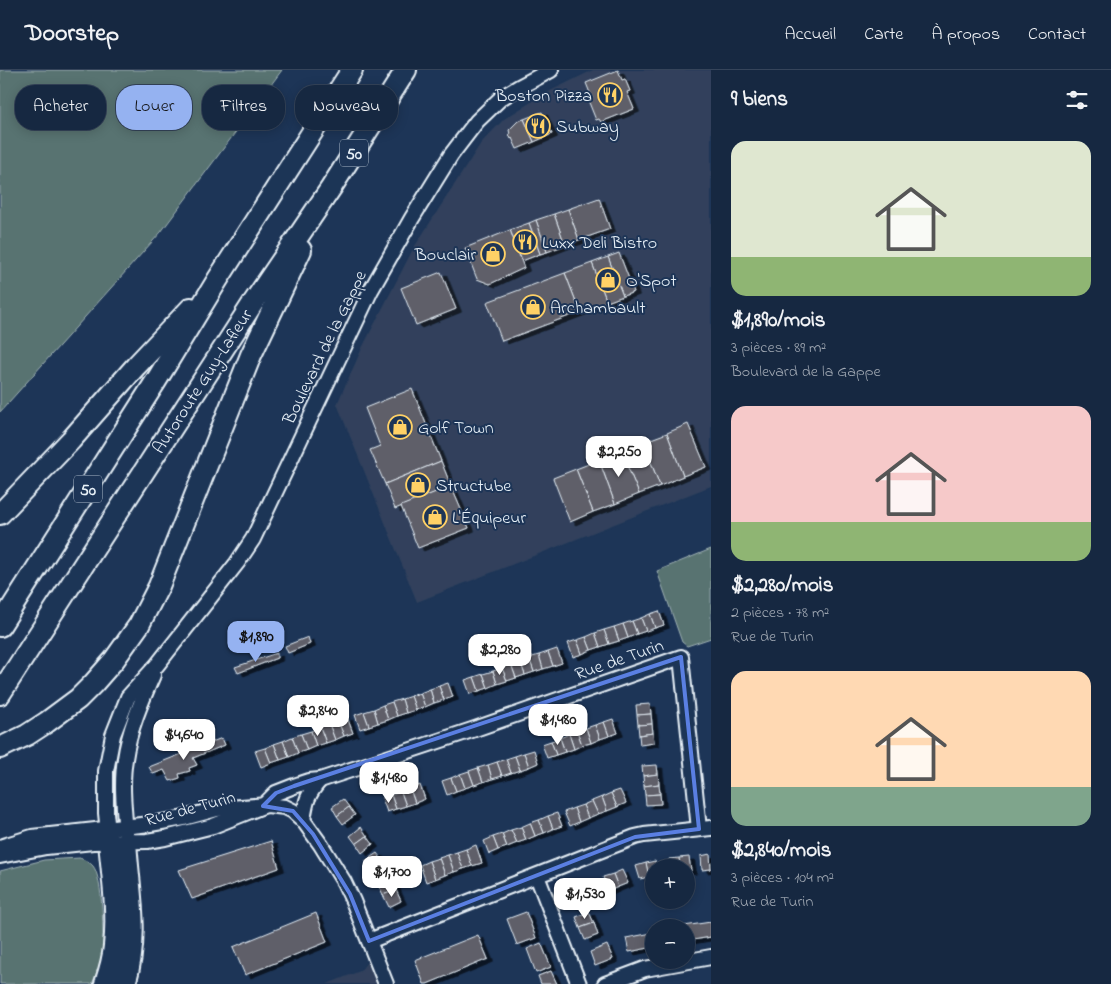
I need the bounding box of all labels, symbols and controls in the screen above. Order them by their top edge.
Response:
text: Doorstep [25,17,119,52]
text: Accueil [784,22,836,48]
text: Carte [864,22,903,48]
text: À propos [931,22,1000,48]
text: Contact [1028,22,1086,48]
restaurant icon: Boston Pizza [597,82,623,108]
place label: Boston Pizza [494,84,592,110]
chip: Acheter [15,85,106,130]
chip: Louer [116,85,192,130]
chip: Filtres [202,85,285,130]
chip: Nouveau [295,85,398,130]
text: 9 biens [731,85,788,115]
icon: filters [1063,86,1091,114]
restaurant icon: Subway [525,113,551,139]
place label: Subway [556,115,619,141]
road number: 50 [340,140,368,166]
icon: home [866,174,956,264]
restaurant icon: Luxx Deli Bistro [512,229,538,255]
place label: Luxx Deli Bistro [542,231,657,257]
shop icon: Bouclair [480,241,506,267]
place label: Bouclair [414,243,476,269]
street label: Boulevard de la Gappe [277,266,375,430]
shop icon: O'Spot [595,267,621,293]
place label: O'Spot [626,269,676,295]
shop icon: Archambault [520,294,546,320]
place label: Archambault [550,296,645,322]
street label: Autoroute Guy-Lafleur [147,304,261,460]
text: $1,890/mois [731,306,825,336]
text: 3 pièces · 89 m² [731,336,826,360]
text: Boulevard de la Gappe [731,360,881,384]
shop icon: Golf Town [387,414,413,440]
place label: Golf Town [418,416,494,442]
pin: $2,250 [578,436,660,478]
icon: home [866,439,956,529]
text: $2,250 [597,440,641,464]
shop icon: Structube [405,472,431,498]
place label: Structube [436,474,512,500]
road number: 50 [74,476,102,502]
shop icon: L'Équipeur [422,504,448,530]
place label: L'Équipeur [452,506,527,532]
text: $2,280/mois [731,571,833,601]
text: 2 pièces · 78 m² [731,601,829,625]
pin: $1,890 [215,620,297,663]
text: $1,890 [238,625,274,649]
text: Rue de Turin [731,625,813,649]
street label: Rue de Turin [572,633,668,688]
pin: $2,280 [459,634,541,676]
text: $2,280 [479,638,521,662]
pin: $2,840 [277,694,359,737]
text: $2,840 [298,699,338,723]
pin: $1,480 [517,704,599,746]
icon: home [866,704,956,794]
text: $1,480 [539,708,577,732]
pin: $4,640 [143,718,225,761]
text: $4,640 [164,723,204,747]
pin: $1,480 [348,762,430,804]
text: $1,480 [370,766,408,790]
street label: Rue de Turin [142,785,239,834]
text: $2,840/mois [731,836,832,866]
pin: $1,700 [351,856,433,898]
map controls [645,859,695,969]
button: + [645,859,695,909]
text: $1,700 [373,860,411,884]
text: 3 pièces · 104 m² [731,866,834,890]
pin: $1,530 [544,878,626,920]
text: $1,530 [565,882,605,906]
text: Rue de Turin [731,890,813,914]
button: − [645,919,695,969]

